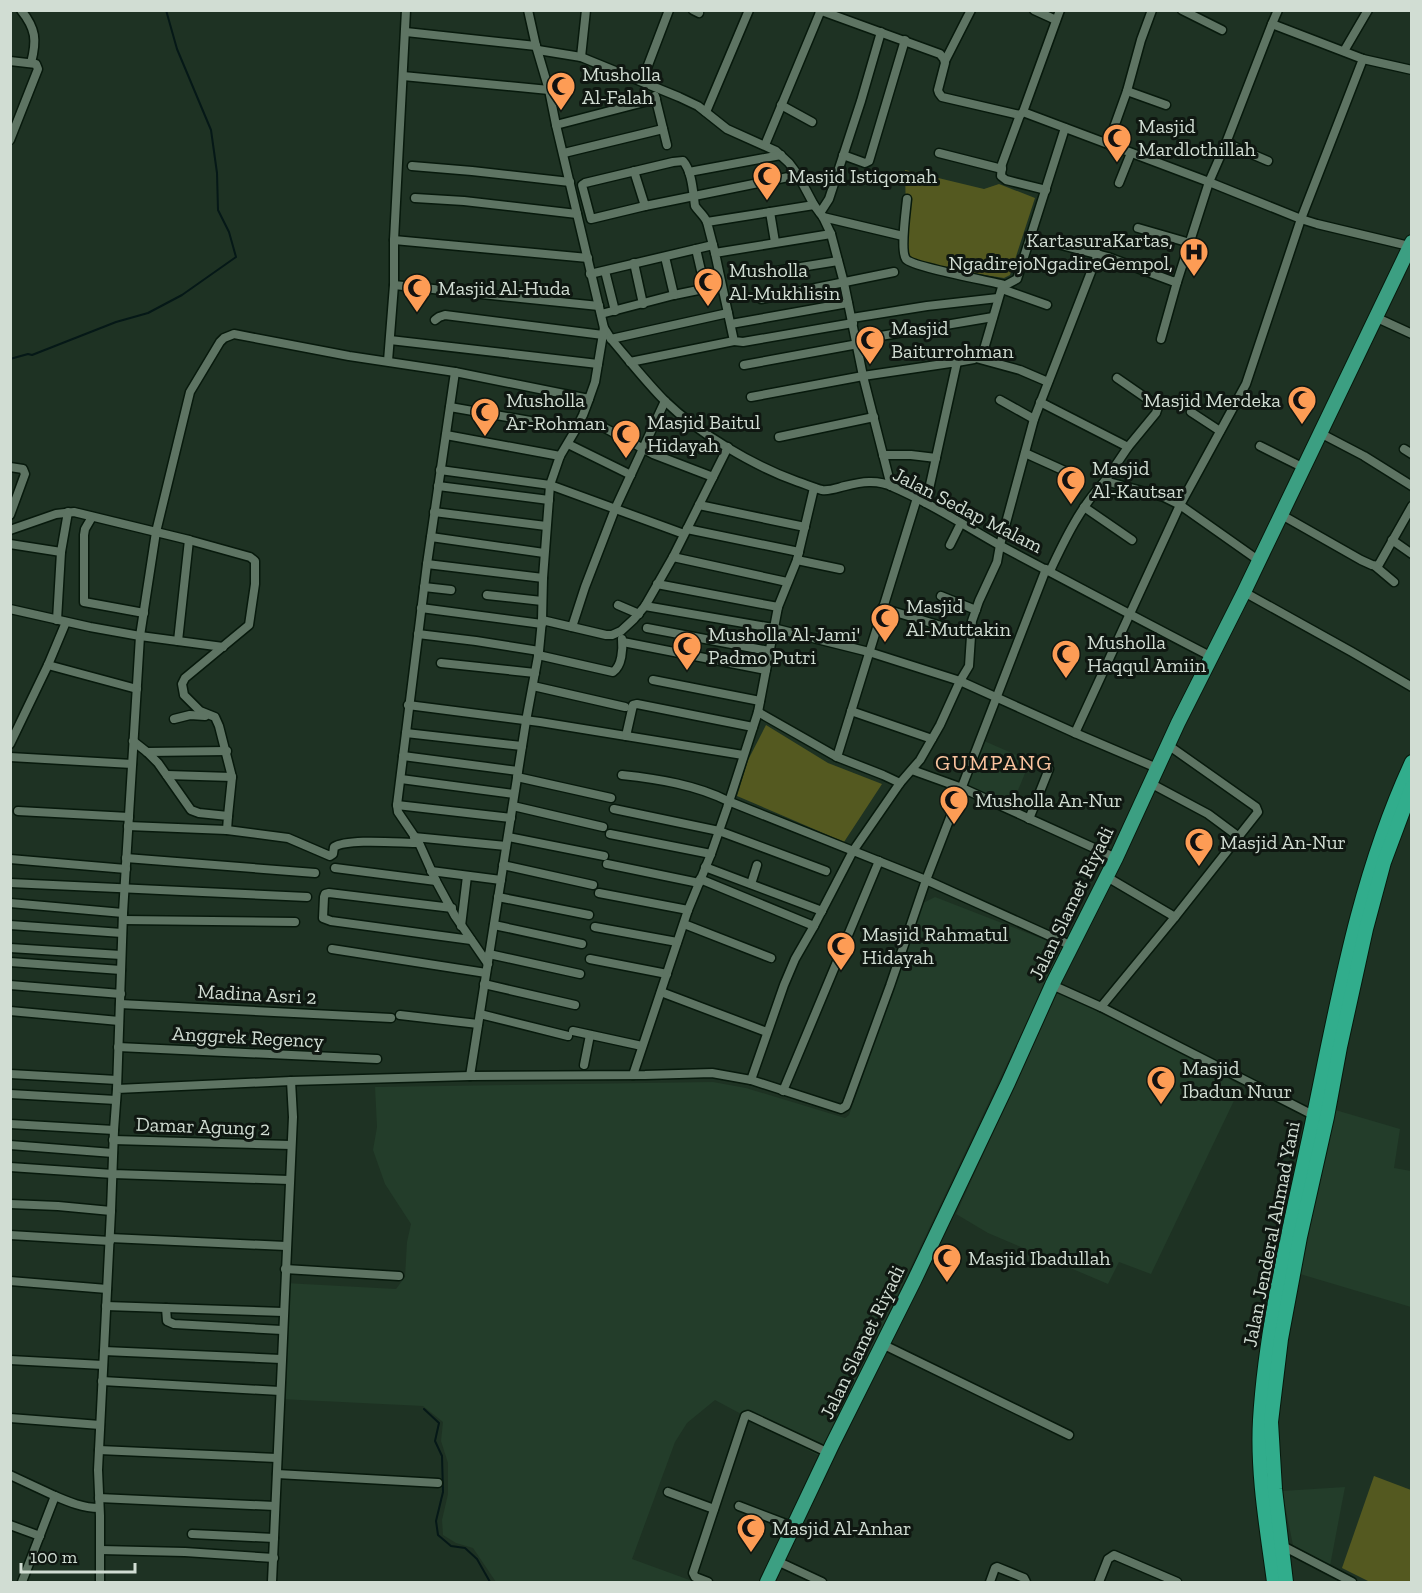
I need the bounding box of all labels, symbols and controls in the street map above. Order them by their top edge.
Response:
place label: Musholla Al-Falah [582,62,661,109]
mosque icon: Musholla Al-Falah [545,70,577,112]
place label: Masjid Mardlothillah [1138,114,1257,161]
mosque icon: Masjid Mardlothillah [1101,122,1133,164]
mosque icon: Masjid Istiqomah [751,160,783,202]
place label: Masjid Istiqomah [788,164,938,188]
place label: KartasuraKartas, NgadirejoNgadireGempol, [948,228,1173,275]
hospital icon: KartasuraKartas, NgadirejoNgadireGempol, [1178,236,1210,278]
place label: Musholla Al-Mukhlisin [729,258,841,305]
mosque icon: Musholla Al-Mukhlisin [692,266,724,308]
mosque icon: Masjid Al-Huda [401,272,433,314]
place label: Masjid Al-Huda [438,276,571,300]
place label: Masjid Baiturrohman [891,316,1014,363]
mosque icon: Masjid Baiturrohman [854,324,886,366]
mosque icon: Masjid Merdeka [1286,384,1318,426]
place label: Musholla Ar-Rohman [506,388,606,435]
place label: Masjid Merdeka [1144,388,1281,412]
mosque icon: Musholla Ar-Rohman [469,396,501,438]
place label: Masjid Baitul Hidayah [647,410,760,457]
mosque icon: Masjid Baitul Hidayah [610,418,642,460]
place label: Masjid Al-Kautsar [1092,456,1184,503]
street label: Jalan Sedap Malam [889,462,1048,558]
mosque icon: Masjid Al-Kautsar [1055,464,1087,506]
place label: Masjid Al-Muttakin [906,594,1011,641]
mosque icon: Masjid Al-Muttakin [869,602,901,644]
place label: Musholla Al-Jami' Padmo Putri [708,622,860,669]
mosque icon: Musholla Al-Jami' Padmo Putri [671,630,703,672]
place label: Musholla Haqqul Amiin [1087,630,1207,677]
mosque icon: Musholla Haqqul Amiin [1050,638,1082,680]
district label: GUMPANG [935,749,1053,776]
mosque icon: Musholla An-Nur [938,784,970,826]
place label: Musholla An-Nur [975,788,1123,812]
street label: Jalan Slamet Riyadi [1023,822,1119,984]
mosque icon: Masjid An-Nur [1183,826,1215,868]
place label: Masjid An-Nur [1220,830,1346,854]
place label: Masjid Rahmatul Hidayah [862,922,1008,969]
mosque icon: Masjid Rahmatul Hidayah [825,930,857,972]
street label: Madina Asri 2 [197,979,317,1009]
street label: Anggrek Regency [172,1021,325,1053]
place label: Masjid Ibadun Nuur [1182,1056,1292,1103]
mosque icon: Masjid Ibadun Nuur [1145,1064,1177,1106]
street label: Damar Agung 2 [135,1112,271,1140]
street label: Jalan Jenderal Ahmad Yani [1237,1119,1305,1349]
mosque icon: Masjid Ibadullah [931,1242,963,1284]
place label: Masjid Ibadullah [968,1246,1111,1270]
street label: Jalan Slamet Riyadi [814,1261,910,1423]
mosque icon: Masjid Al-Anhar [735,1512,767,1554]
place label: Masjid Al-Anhar [772,1516,911,1540]
scale bar [21,1536,135,1574]
text: 100 m [30,1546,78,1568]

